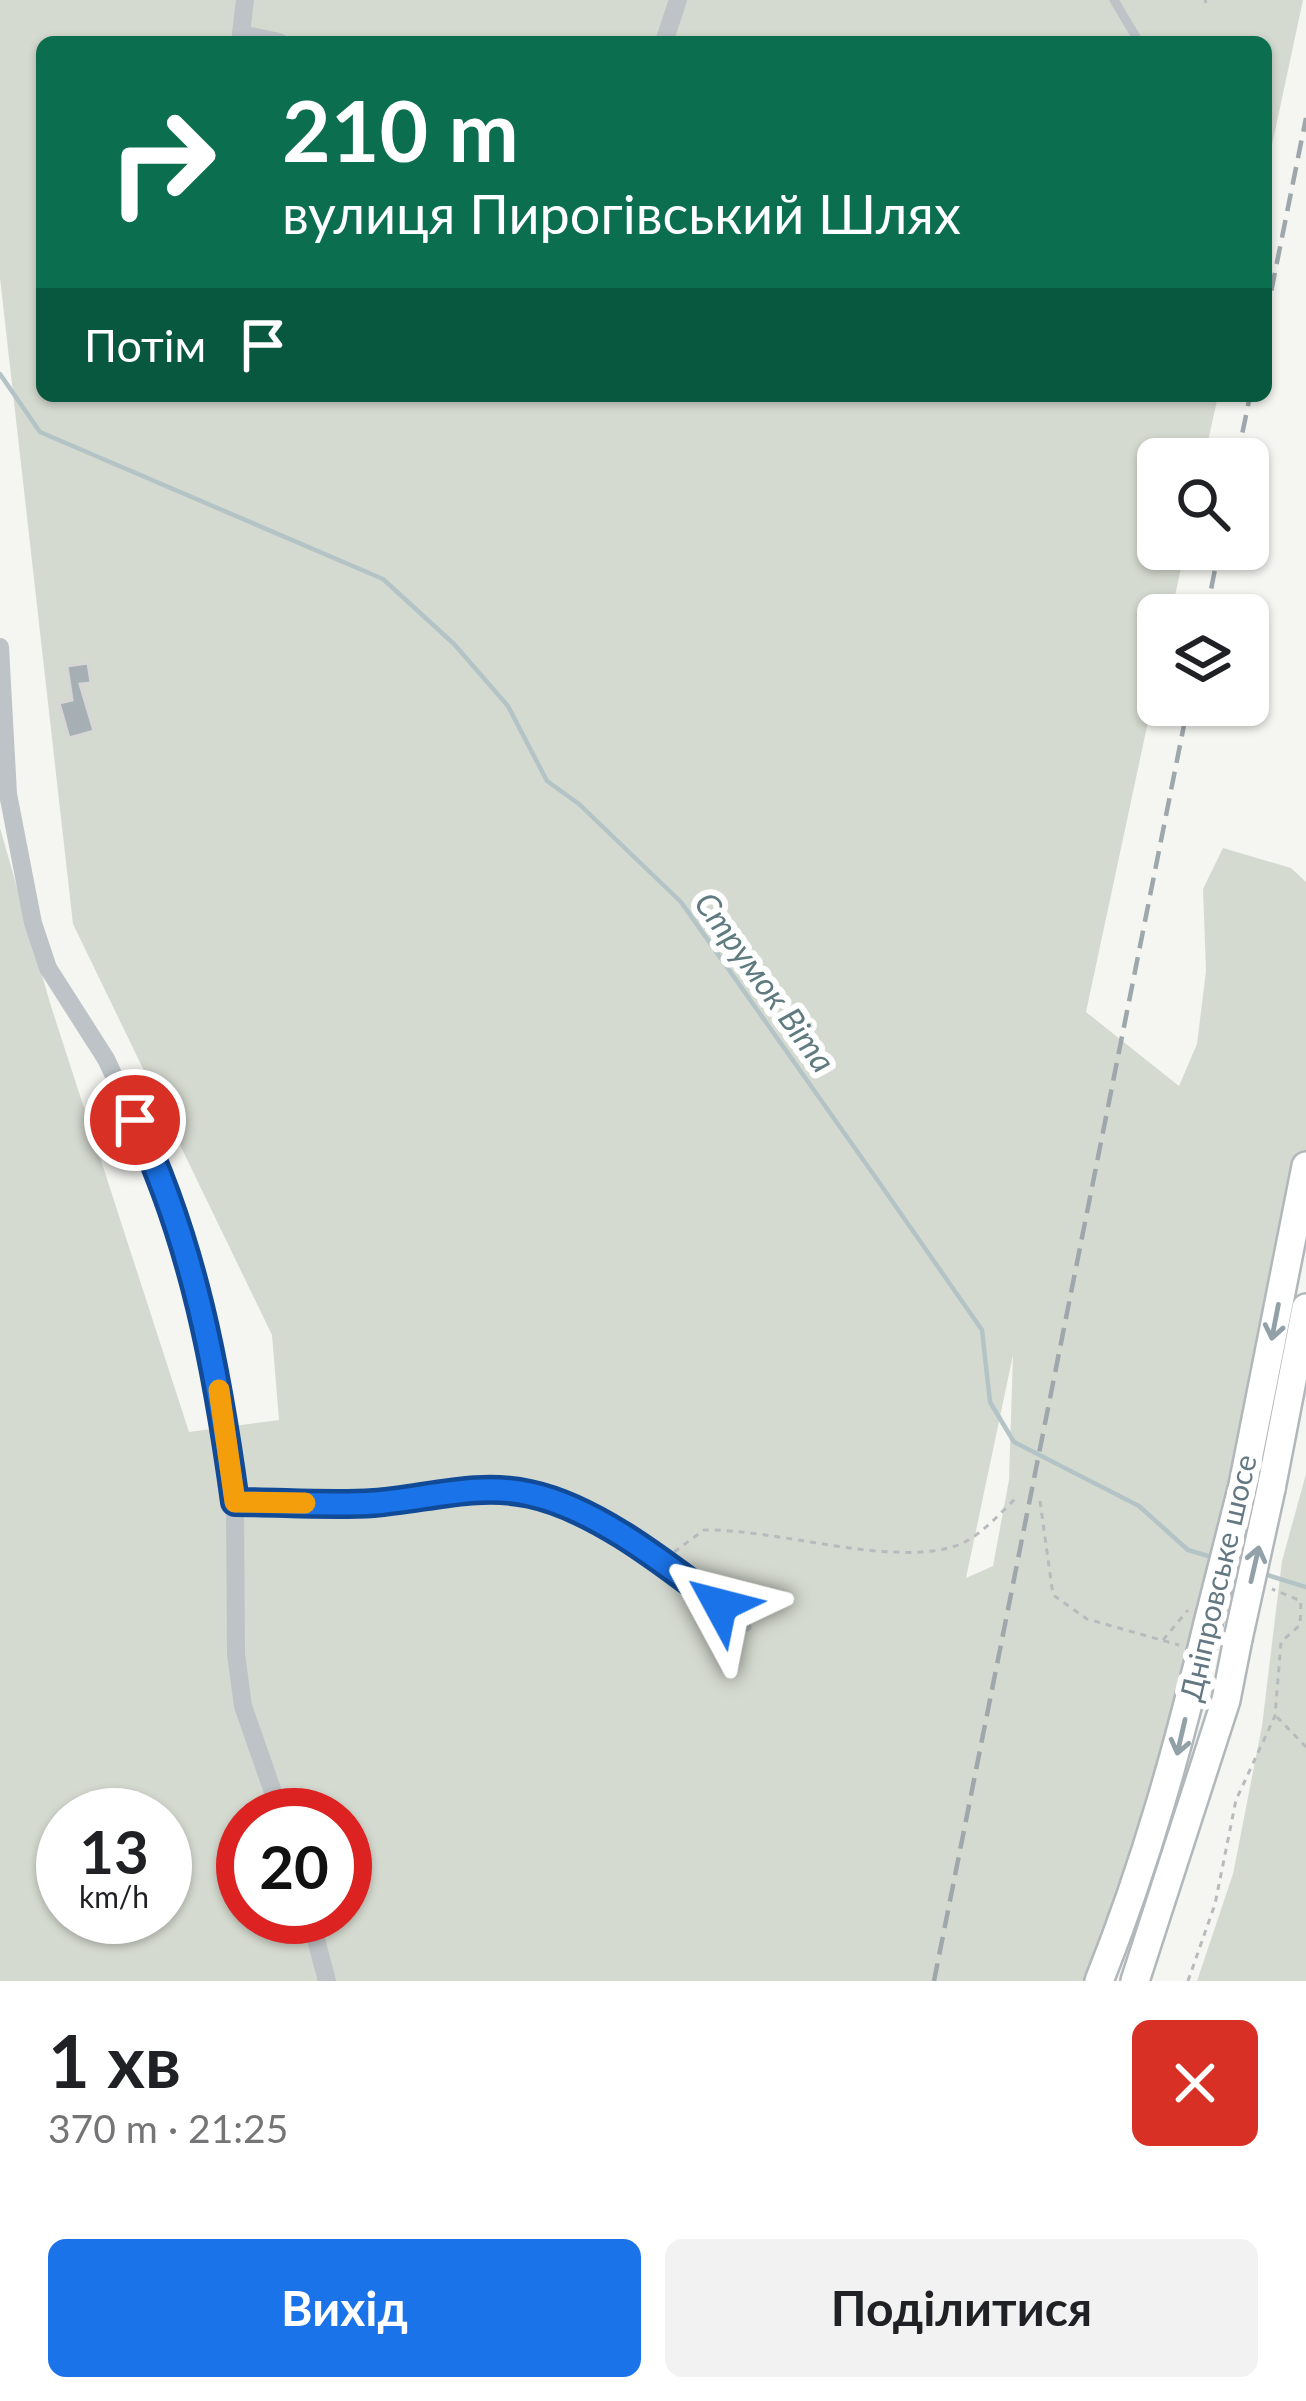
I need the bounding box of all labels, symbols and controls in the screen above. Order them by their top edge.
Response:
text: 210 m [282,79,519,180]
icon: right [84,84,240,240]
text: вулиця Пирогівський Шлях [282,181,961,246]
icon: arrive [230,312,296,378]
text: Потім [84,318,206,372]
map controls [1137,438,1269,726]
button: search [1137,438,1269,570]
button: layers [1137,594,1269,726]
water label: Струмок Віта [687,884,844,1079]
pin [84,1069,186,1171]
icon: arrive [102,1087,168,1153]
one-way arrow [1263,1302,1285,1341]
street label: Дніпровське шосе [1171,1451,1263,1704]
position arrow [657,1542,783,1668]
one-way arrow [1244,1545,1267,1583]
one-way arrow [1169,1717,1191,1755]
speed limit sign: 20 [216,1788,372,1944]
text: 13 [79,1815,149,1887]
text: km/h [79,1878,149,1914]
text: 1 хв [48,2017,181,2103]
button: close [1132,2020,1258,2146]
text: 370 m · 21:25 [48,2105,288,2151]
button: Вихід [48,2239,641,2377]
button: Поділитися [665,2239,1258,2377]

